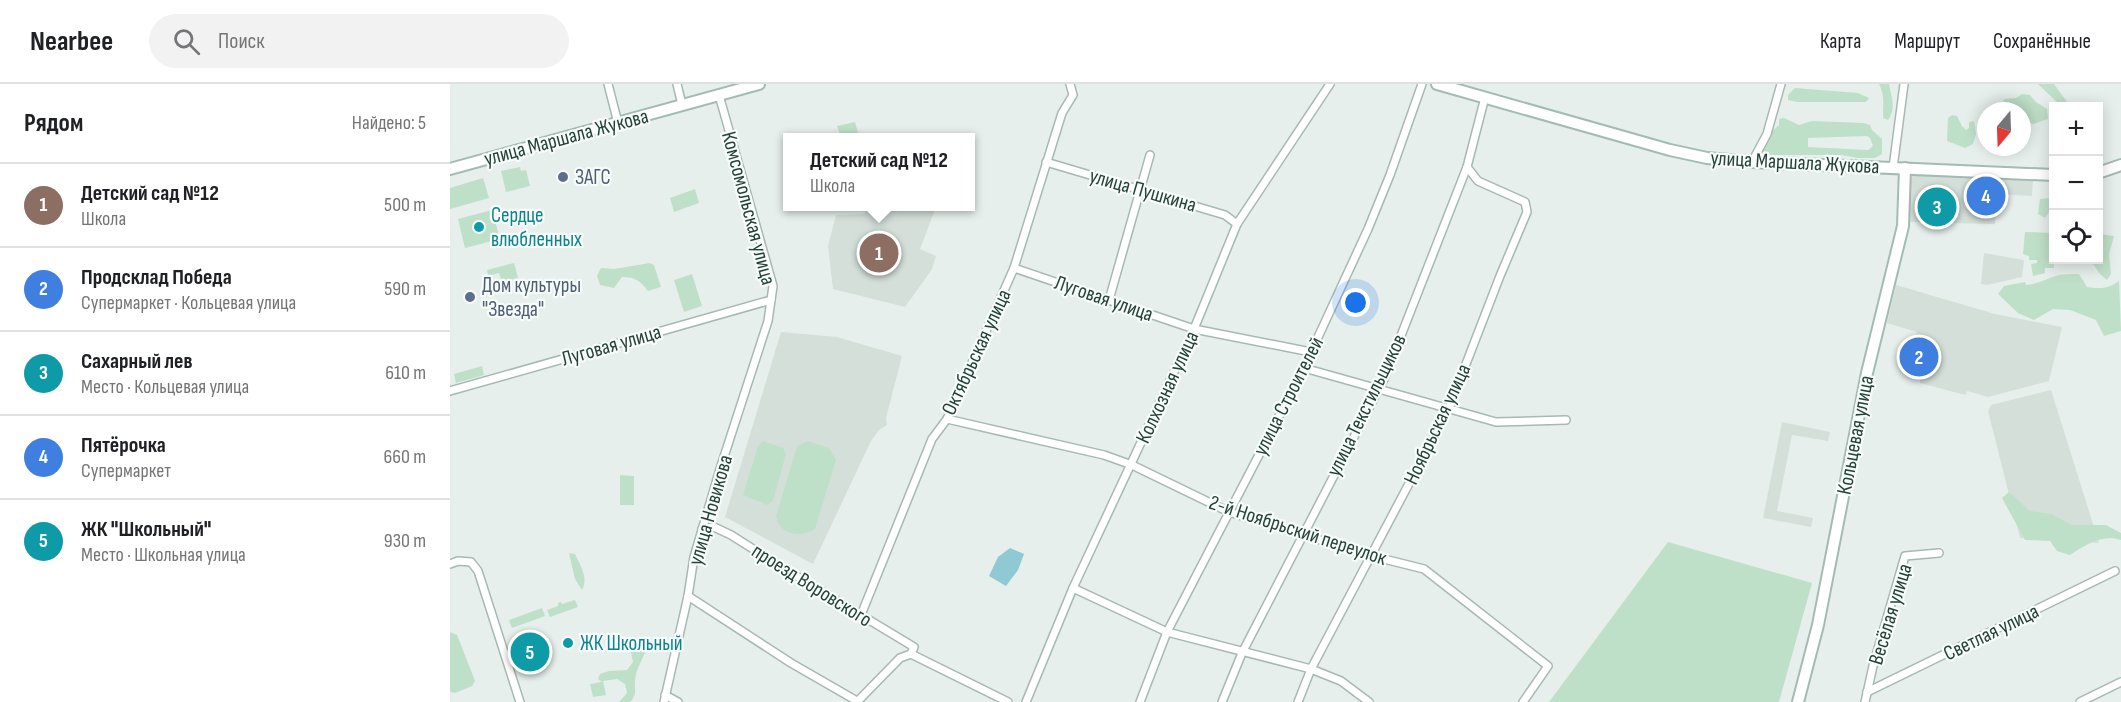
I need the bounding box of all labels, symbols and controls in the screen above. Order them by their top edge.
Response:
search box [149,14,569,68]
text: Nearbee [30,25,113,58]
icon: search [170,25,203,58]
text: Поиск [218,28,265,55]
text: Карта [1820,29,1861,54]
text: Маршрут [1894,29,1960,54]
text: Сохранённые [1993,29,2091,54]
north arrow [1977,102,2031,156]
map controls [2049,102,2103,264]
button: + [2049,102,2103,156]
street label: улица Маршала Жукова [481,104,651,171]
text: Рядом [24,108,83,139]
text: Найдено: 5 [352,111,426,135]
street label: Комсомольская улица [716,129,781,288]
popup [783,133,975,211]
street label: улица Маршала Жукова [1710,146,1880,179]
text: Детский сад №12 [810,147,948,174]
button: − [2049,156,2103,210]
street label: улица Пушкина [1086,163,1199,218]
place label: ЗАГС [575,165,611,190]
marker: ЗАГС [556,170,570,184]
text: Школа [810,174,855,198]
pin: 4 [1966,174,2006,218]
text: Детский сад №12 [81,180,219,207]
pin: 3 [1918,184,1956,230]
text: 1 [40,193,47,217]
text: 500 m [384,193,426,217]
place label: Сердце влюбленных [491,203,582,252]
text: Школа [81,207,126,231]
button: locate [2049,210,2103,264]
marker: Сердце влюбленных [472,220,486,234]
pin: 1 [860,230,898,276]
text: Продсклад Победа [81,264,232,291]
street label: Луговая улица [1051,270,1156,327]
place label: Дом культуры "Звезда" [482,273,581,322]
text: 2 [39,277,48,301]
text: 590 m [384,277,426,301]
street label: Октябрьская улица [936,285,1017,419]
your location [1341,288,1370,317]
marker: Дом культуры "Звезда" [463,290,477,304]
text: Супермаркет · Кольцевая улица [81,291,296,315]
street label: Луговая улица [558,319,664,372]
street label: Колхозная улица [1131,327,1204,447]
street label: улица Текстильщиков [1321,330,1412,480]
street label: улица Строителей [1248,333,1329,460]
pin: 2 [1900,334,1938,380]
text: Сахарный лев [81,348,192,375]
street label: Ноябрьская улица [1399,360,1476,488]
text: 3 [39,361,48,385]
text: 610 m [385,361,426,385]
street label: Кольцевая улица [1832,373,1879,497]
text: Место · Кольцевая улица [81,375,249,399]
text: Пятёрочка [81,432,166,459]
text: 4 [39,445,48,469]
text: 660 m [384,445,426,469]
street label: улица Новикова [683,452,738,568]
text: Супермаркет [81,459,171,483]
street label: 2-й Ноябрьский переулок [1206,490,1390,571]
text: ЖК "Школьный" [81,516,211,543]
text: 5 [39,529,48,553]
text: 930 m [384,529,426,553]
street label: проезд Воровского [747,538,876,632]
text: Место · Школьная улица [81,543,246,567]
street label: Весёлая улица [1863,561,1918,668]
street label: Светлая улица [1939,599,2043,666]
pin: 5 [510,630,550,674]
place label: ЖК Школьный [580,631,683,656]
marker: ЖК Школьный [561,636,575,650]

